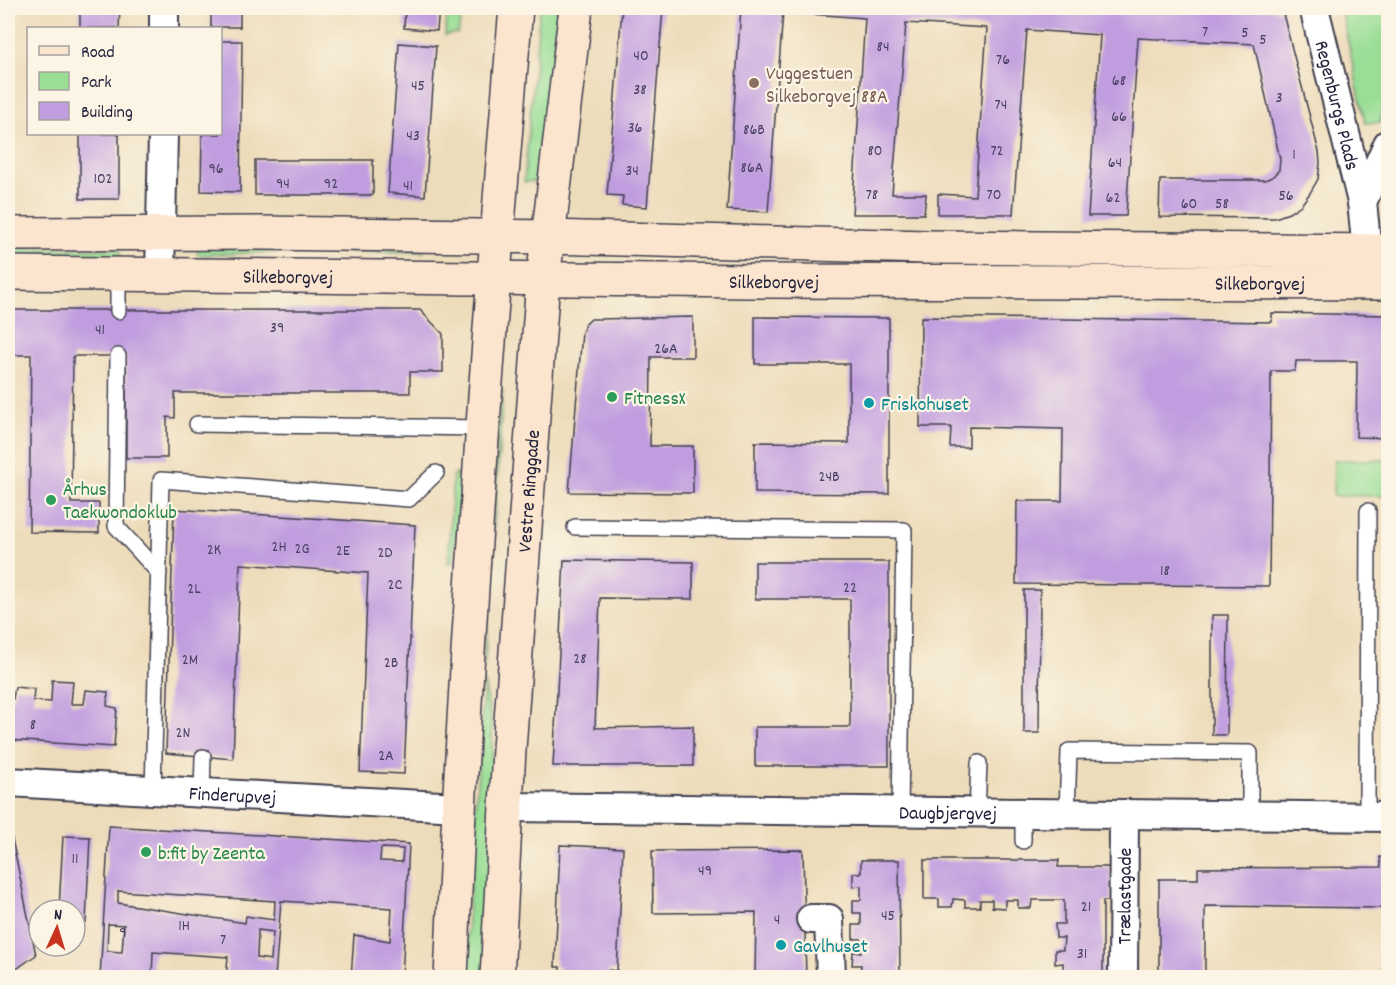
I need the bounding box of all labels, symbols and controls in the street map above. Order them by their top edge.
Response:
house number: 7 [1202,21,1208,44]
house number: 5 [1241,22,1249,45]
legend [27,27,222,135]
house number: 5 [1259,29,1267,52]
house number: 84 [876,36,890,59]
street label: Regenburgs Plads [1306,38,1365,174]
text: Road [81,41,115,66]
house number: 40 [633,45,649,68]
house number: 76 [996,49,1010,72]
place label: Vuggestuen Silkeborgvej 88A [766,61,888,112]
house number: 68 [1112,70,1126,93]
text: Park [81,71,112,96]
house number: 45 [411,75,425,98]
marker: Vuggestuen Silkeborgvej 88A [747,76,761,90]
house number: 38 [633,79,647,102]
house number: 3 [1275,87,1283,110]
house number: 74 [995,94,1007,117]
text: Building [81,101,133,126]
house number: 66 [1111,106,1127,129]
house number: 36 [628,117,643,140]
house number: 86B [743,119,765,142]
house number: 43 [406,125,420,148]
house number: 80 [867,140,883,163]
house number: 72 [990,140,1004,163]
house number: 1 [1292,144,1296,167]
house number: 64 [1108,152,1122,175]
house number: 86A [741,157,764,180]
house number: 96 [208,158,224,181]
house number: 34 [625,160,639,183]
house number: 102 [93,168,113,191]
house number: 94 [276,173,290,196]
house number: 92 [324,173,338,196]
house number: 41 [403,175,413,198]
house number: 78 [866,184,878,207]
house number: 70 [987,184,1001,207]
house number: 56 [1278,185,1294,208]
house number: 62 [1106,187,1120,210]
house number: 60 [1181,193,1197,216]
house number: 58 [1215,193,1229,216]
street label: Silkeborgvej [243,265,333,294]
street label: Silkeborgvej [729,270,819,298]
street label: Silkeborgvej [1215,271,1305,300]
house number: 39 [270,317,284,340]
house number: 41 [95,319,105,342]
house number: 26A [654,338,678,361]
place label: FitnessX [624,386,686,414]
marker: FitnessX [605,390,619,404]
place label: Friskohuset [881,392,969,420]
marker: Friskohuset [862,396,876,410]
street label: Vestre Ringgade [512,429,549,553]
house number: 24B [818,466,840,489]
place label: Århus Taekwondoklub [63,477,177,528]
marker: Århus Taekwondoklub [44,493,58,507]
house number: 2H [271,536,287,559]
house number: 2G [294,538,310,561]
house number: 2K [207,539,221,562]
house number: 2E [336,540,351,563]
house number: 2D [377,542,393,565]
house number: 18 [1160,560,1170,583]
house number: 2C [388,574,403,597]
house number: 22 [843,577,857,600]
house number: 2L [187,578,201,601]
house number: 28 [573,648,587,671]
house number: 2M [182,649,198,672]
house number: 2B [384,652,398,675]
house number: 8 [30,714,36,737]
house number: 2N [176,722,191,745]
house number: 2A [378,745,394,768]
street label: Finderupvej [188,781,277,814]
street label: Daugbjergvej [899,800,997,830]
place label: b:fit by Zeenta [158,841,266,869]
marker: b:fit by Zeenta [139,845,153,859]
street label: Trælastgade [1112,847,1141,945]
house number: 11 [71,848,79,871]
house number: 49 [698,860,712,883]
house number: 21 [1081,896,1091,919]
north arrow [27,898,87,958]
text: N [53,904,63,927]
house number: 45 [881,905,895,928]
house number: 4 [774,909,780,932]
house number: 1H [178,915,190,938]
house number: 9 [119,922,127,945]
house number: 7 [220,929,226,952]
place label: Gavlhuset [793,934,868,962]
marker: Gavlhuset [774,938,788,952]
house number: 31 [1077,943,1087,966]

